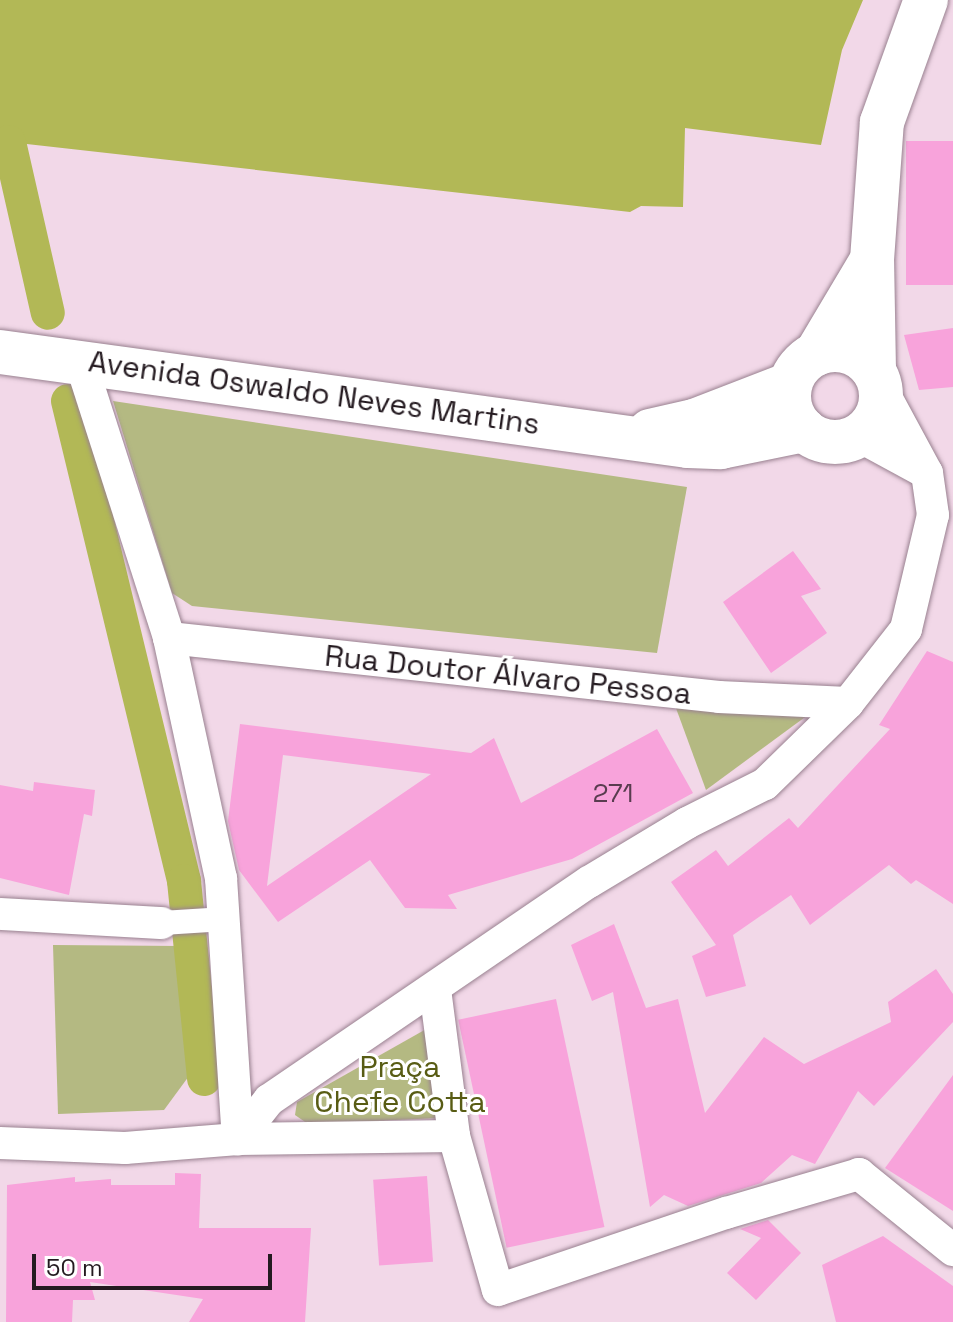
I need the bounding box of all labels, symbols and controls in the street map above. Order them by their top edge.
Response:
street label: Avenida Oswaldo Neves Martins [86,344,542,442]
street label: Rua Doutor Álvaro Pessoa [323,638,693,712]
house number: 271 [593,778,633,810]
park label: Praça Chefe Cotta [314,1049,486,1120]
scale bar [36,1238,276,1288]
text: 50 m [46,1252,103,1283]

